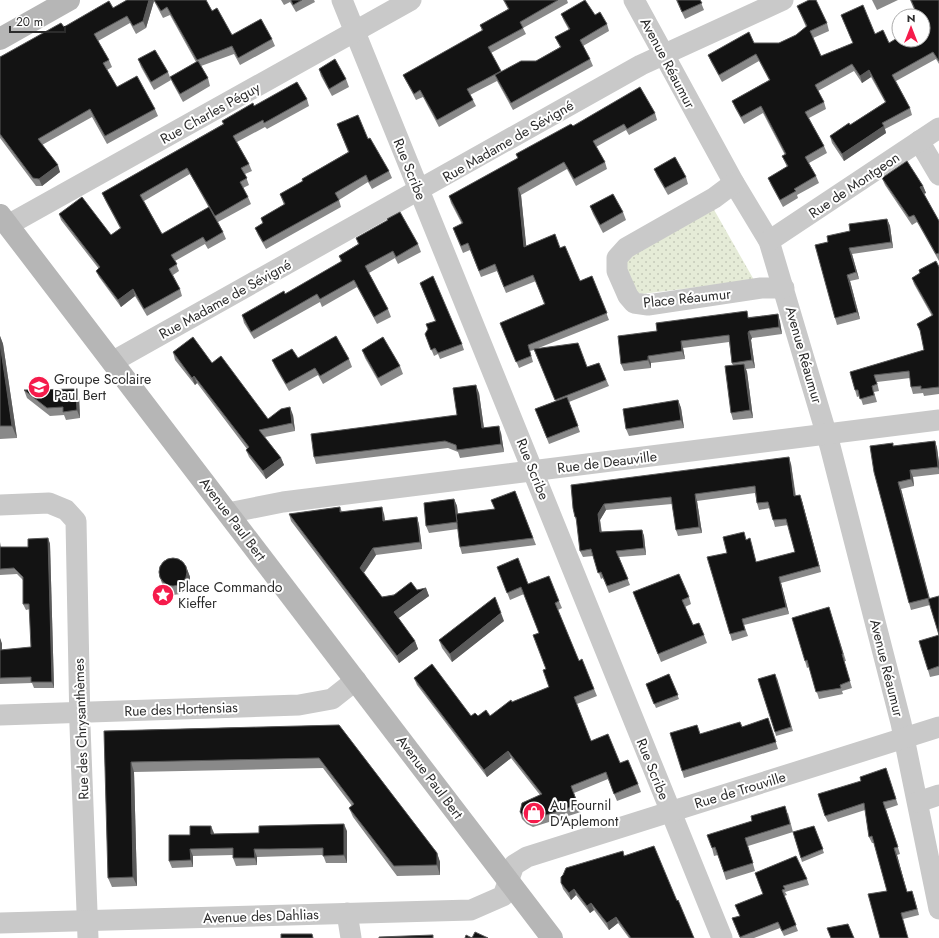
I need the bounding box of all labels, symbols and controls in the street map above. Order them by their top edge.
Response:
scale bar [10,8,65,34]
north arrow [891,8,931,48]
text: N [907,10,915,26]
text: 20 m [16,13,43,31]
street label: Avenue Réaumur [636,14,700,112]
street label: Rue Charles Péguy [156,77,264,149]
street label: Rue Madame de Sévigné [439,95,577,187]
street label: Rue Scribe [389,135,431,203]
street label: Rue de Montgeon [805,147,903,223]
street label: Rue Madame de Sévigné [155,254,295,344]
street label: Place Réaumur [642,283,732,313]
street label: Avenue Réaumur [781,304,827,406]
place label: Groupe Scolaire Paul Bert [54,369,151,405]
school or university icon: Groupe Scolaire Paul Bert [26,374,52,400]
street label: Rue Scribe [512,435,554,503]
street label: Rue de Deauville [556,446,658,478]
street label: Avenue Paul Bert [195,473,271,565]
place label: Place Commando Kieffer [178,577,283,613]
place icon: Place Commando Kieffer [150,582,176,608]
street label: Avenue Réaumur [865,617,909,719]
street label: Rue des Chrysanthèmes [69,658,93,800]
street label: Rue des Hortensias [124,697,239,721]
street label: Avenue Paul Bert [392,731,468,823]
street label: Rue Scribe [632,735,674,803]
street label: Rue de Trouville [692,767,788,813]
place label: Au Fournil D'Aplemont [550,795,619,831]
shop icon: Au Fournil D'Aplemont [521,800,547,826]
street label: Avenue des Dahlias [203,904,320,928]

